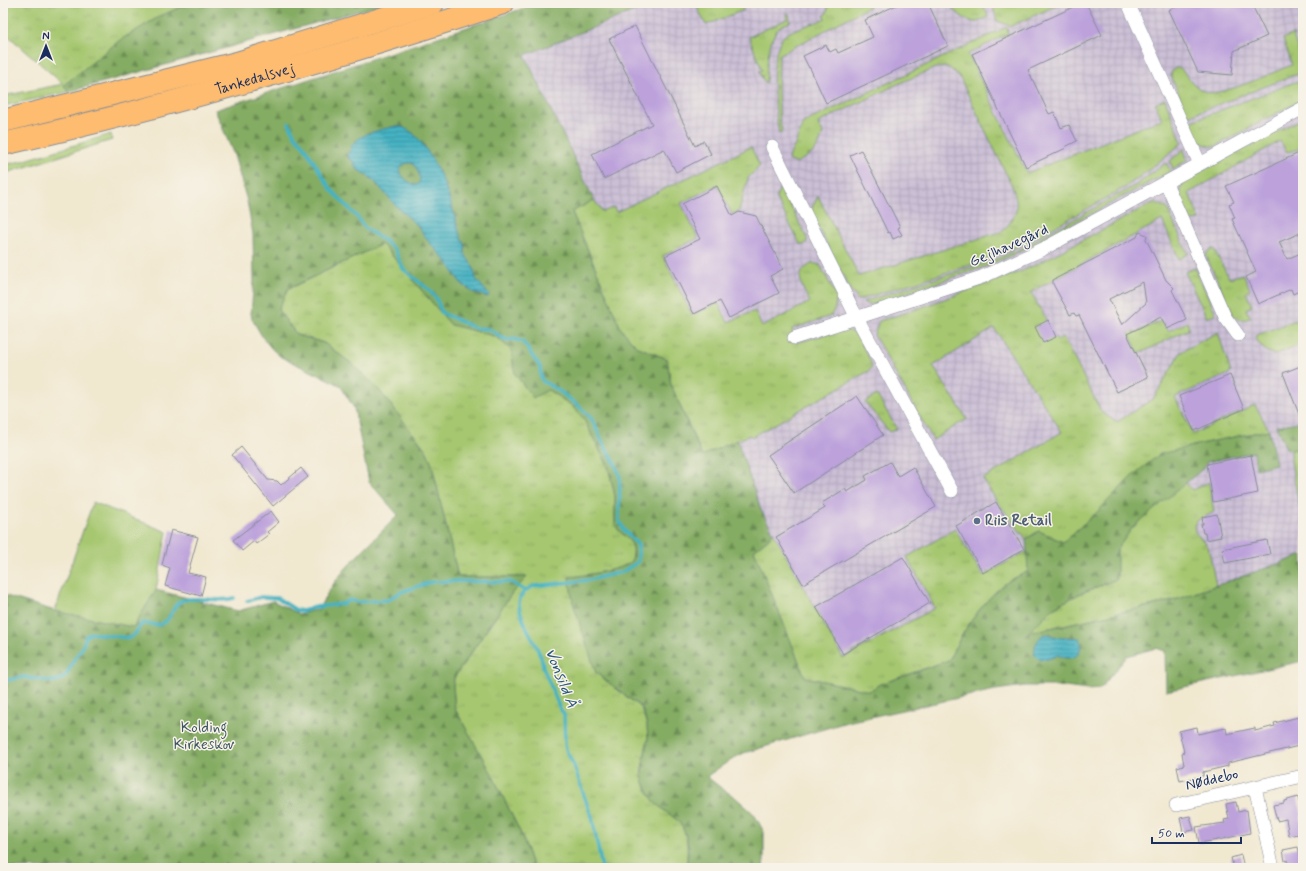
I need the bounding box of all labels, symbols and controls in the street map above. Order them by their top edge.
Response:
north arrow [26,26,66,66]
text: N [42,30,50,44]
street label: Tankedalsvej [212,58,297,100]
street label: Gejlhavegård [966,220,1052,273]
place label: Riis Retail [985,511,1052,531]
marker: Riis Retail [972,516,982,526]
water label: Vonsild Å [540,645,583,711]
park label: Kolding Kirkeskov [173,718,235,755]
street label: Nøddebo [1184,764,1240,796]
scale bar [1152,819,1241,845]
text: 50 m [1158,826,1185,842]

